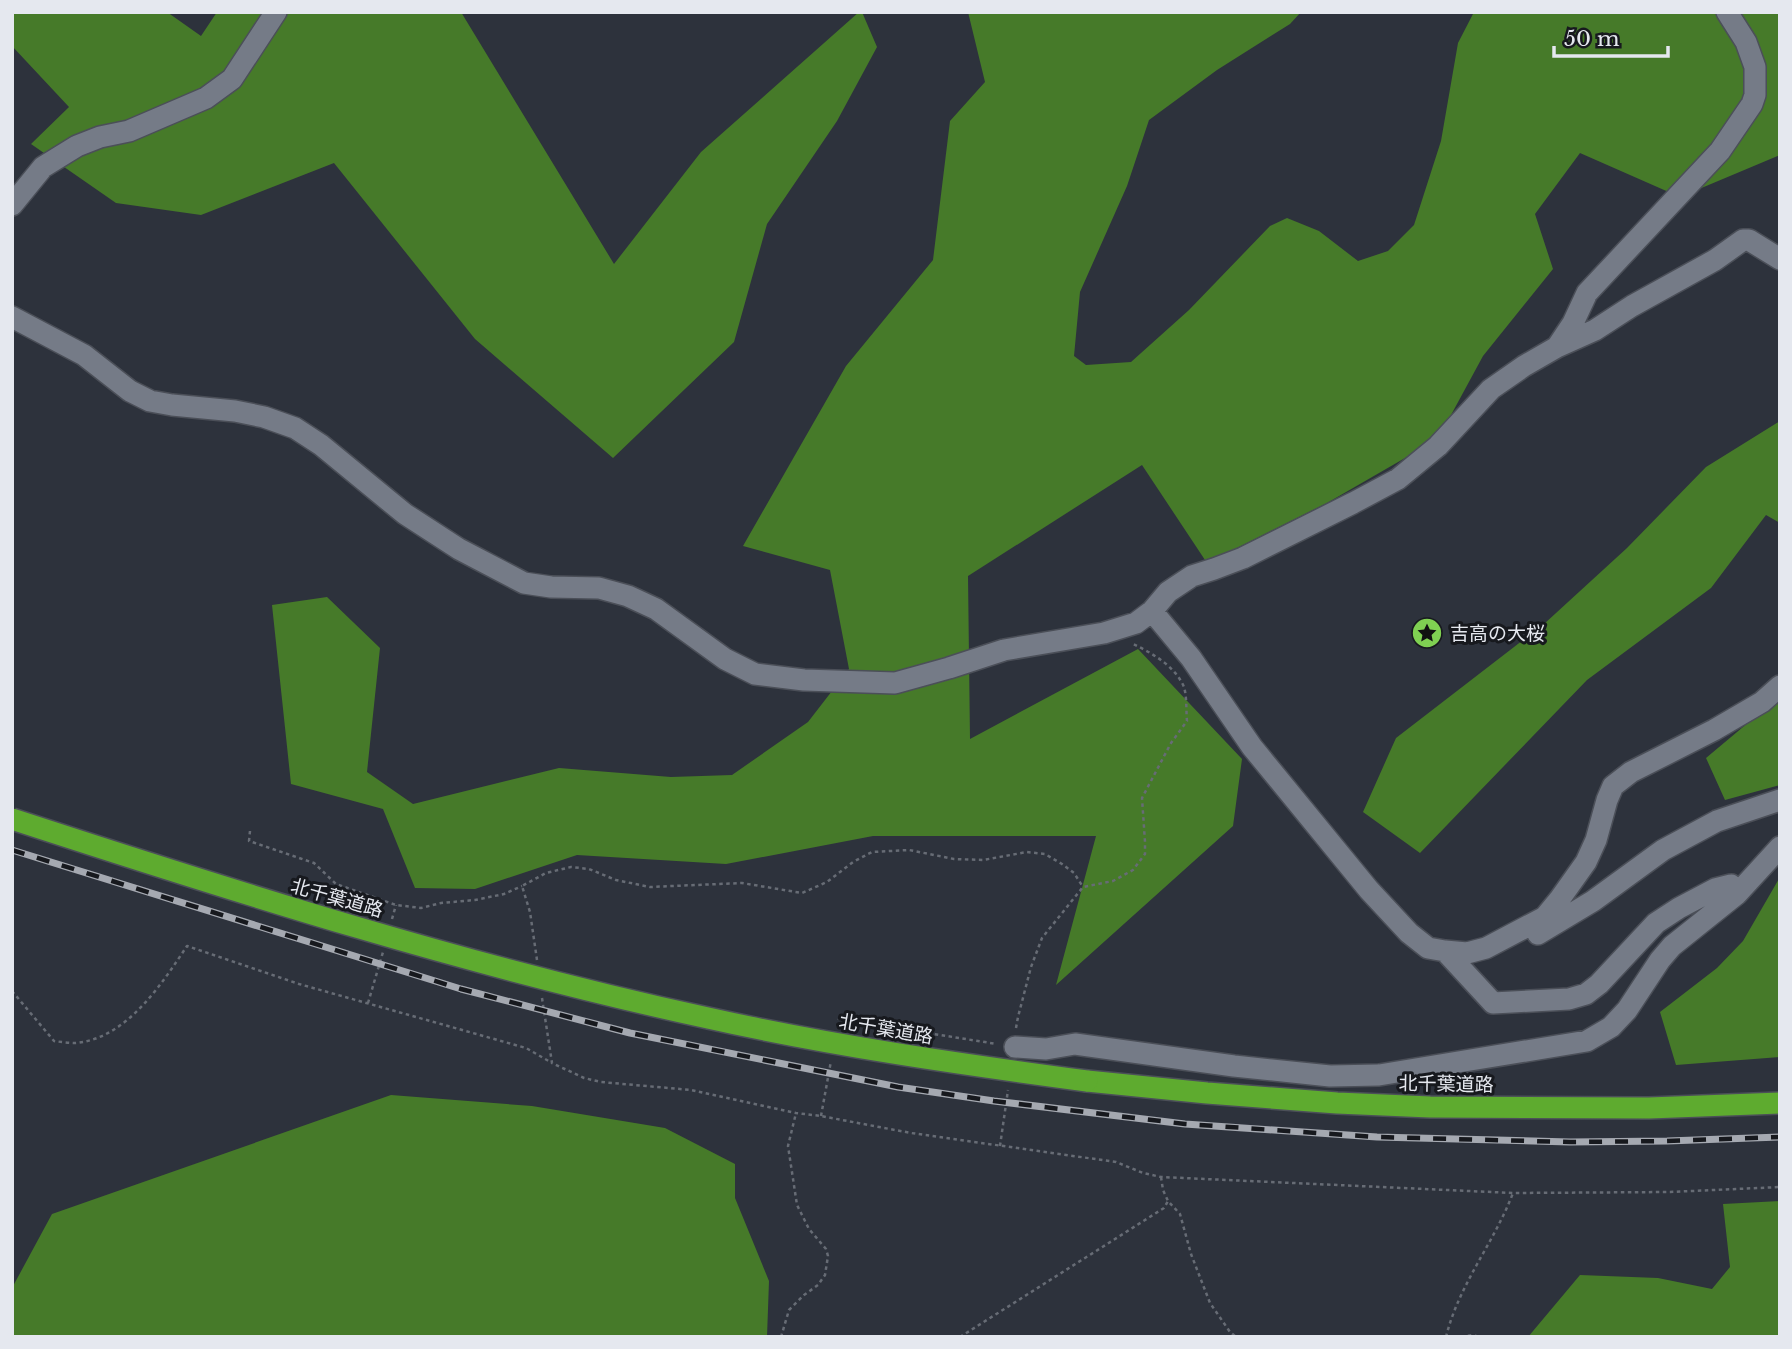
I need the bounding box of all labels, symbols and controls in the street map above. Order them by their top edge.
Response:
scale bar [1554,14,1668,58]
text: 50 m [1564,26,1620,52]
place icon: 吉高の大桜 [1410,616,1444,650]
place label: 吉高の大桜 [1450,622,1545,645]
street label: 北千葉道路 [288,874,386,922]
street label: 北千葉道路 [837,1009,935,1049]
street label: 北千葉道路 [1398,1072,1494,1096]

